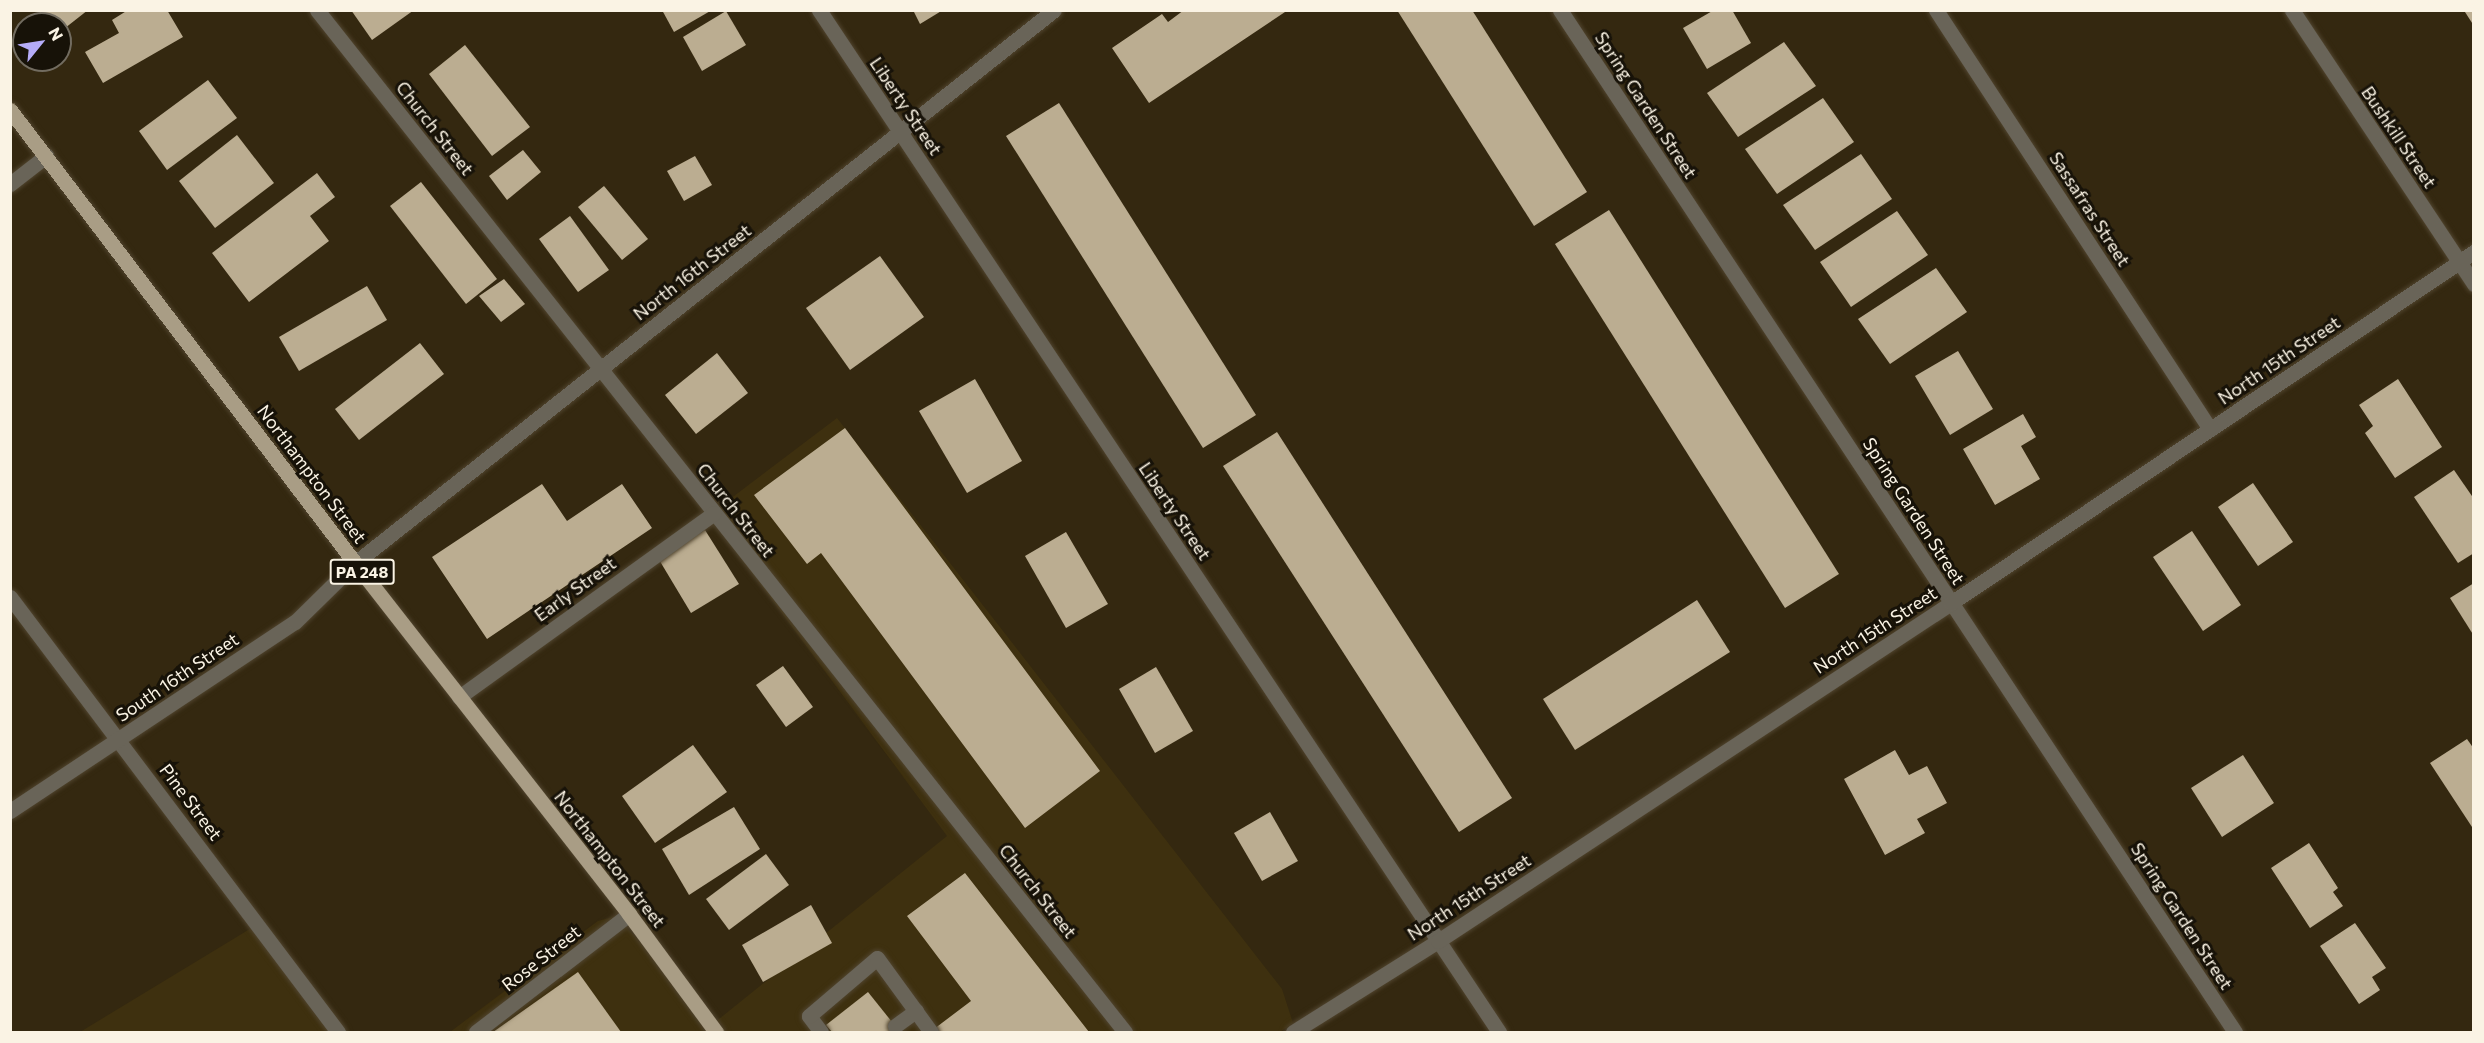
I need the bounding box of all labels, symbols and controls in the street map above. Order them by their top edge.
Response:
north arrow [12,12,72,72]
text: N [45,24,68,44]
street label: Spring Garden Street [1590,28,1702,182]
street label: Liberty Street [865,53,947,159]
street label: Church Street [392,77,478,179]
street label: Bushkill Street [2357,82,2441,192]
street label: Sassafras Street [2045,148,2135,270]
street label: North 16th Street [629,219,755,325]
street label: North 15th Street [2214,311,2344,409]
street label: Northampton Street [253,401,371,547]
street label: Spring Garden Street [1858,434,1970,588]
street label: Liberty Street [1134,458,1216,564]
street label: Church Street [693,459,779,561]
street label: Early Street [530,552,620,626]
road number: PA 248 [329,559,395,585]
street label: North 15th Street [1809,582,1941,678]
street label: South 16th Street [112,628,242,726]
street label: Pine Street [155,760,227,844]
street label: Northampton Street [550,786,670,932]
street label: Spring Garden Street [2126,839,2238,993]
street label: Church Street [995,840,1081,942]
street label: North 15th Street [1403,849,1535,945]
street label: Rose Street [497,921,585,995]

